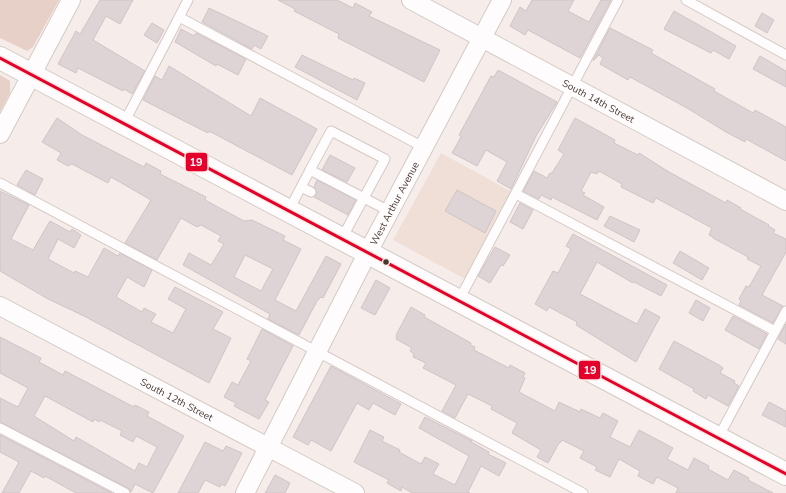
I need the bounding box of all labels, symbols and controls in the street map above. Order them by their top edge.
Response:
street label: South 14th Street [560,76,637,127]
line badge: 19 [185,152,208,172]
text: 19 [189,155,203,170]
street label: West Arthur Avenue [367,159,423,248]
unlabelled marker [381,257,391,267]
line badge: 19 [578,360,601,380]
text: 19 [583,363,597,378]
street label: South 12th Street [138,375,216,425]

